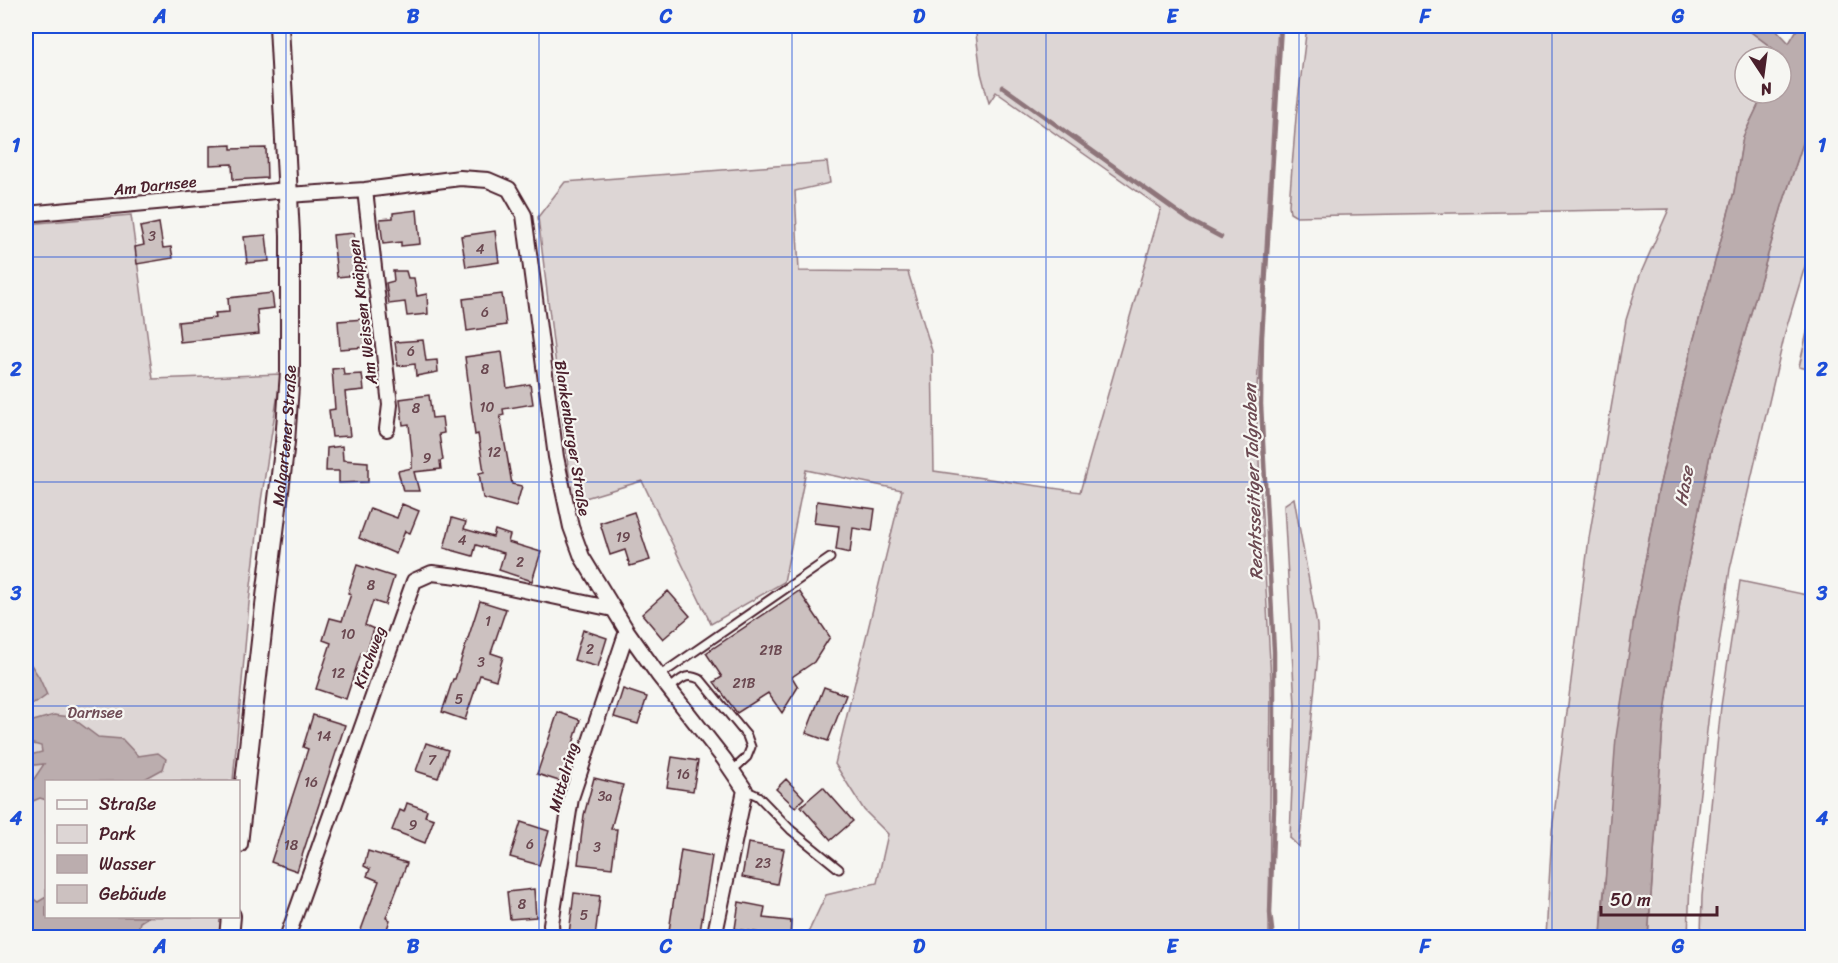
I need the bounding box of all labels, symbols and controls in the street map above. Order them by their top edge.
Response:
text: A [152,0,167,34]
text: B [407,0,420,34]
text: C [659,0,673,34]
text: D [913,0,926,34]
text: E [1166,0,1179,34]
text: F [1419,0,1432,34]
text: G [1671,0,1685,34]
north arrow [1733,45,1793,105]
text: N [1757,74,1776,105]
text: 1 [12,128,21,163]
text: 1 [1818,128,1827,163]
street label: Am Darnsee [111,167,198,204]
house number: 3 [148,224,156,249]
street label: Am Weissen Knäppen [339,237,386,387]
house number: 4 [476,237,485,262]
house number: 6 [481,300,489,325]
house number: 6 [407,339,415,364]
text: 2 [9,352,22,387]
text: 2 [1815,352,1828,387]
house number: 8 [481,357,490,382]
street label: Blankenburger Straße [546,358,599,518]
street label: Malgartener Straße [263,365,305,508]
water label: Rechtsseitiger Talgraben [1234,381,1272,580]
house number: 10 [480,395,495,420]
house number: 8 [412,396,421,421]
house number: 12 [487,440,501,465]
house number: 9 [423,446,432,471]
water label: Hase [1665,462,1704,508]
house number: 19 [616,525,631,550]
house number: 4 [458,528,467,553]
house number: 2 [516,550,524,575]
house number: 8 [367,573,376,598]
text: 3 [10,576,22,611]
text: 3 [1816,576,1828,611]
house number: 1 [485,609,491,634]
house number: 10 [341,622,356,647]
street label: Kirchweg [345,622,394,692]
house number: 2 [586,637,594,662]
house number: 21B [760,638,783,663]
house number: 3 [477,650,485,675]
house number: 12 [331,661,345,686]
house number: 21B [733,671,756,696]
house number: 5 [455,687,464,712]
park label: Darnsee [67,698,123,727]
house number: 14 [317,724,332,749]
street label: Mittelring [540,739,587,815]
house number: 7 [428,748,437,773]
house number: 16 [676,762,690,787]
house number: 16 [304,770,318,795]
legend [45,780,240,918]
house number: 3a [598,784,612,809]
text: Straße [99,788,156,820]
text: 4 [9,801,23,836]
text: 4 [1815,801,1829,836]
house number: 9 [409,813,418,838]
text: Park [99,818,136,850]
house number: 6 [526,832,534,857]
house number: 18 [284,833,299,858]
house number: 3 [593,835,601,860]
text: Wasser [99,848,157,880]
house number: 23 [755,851,771,876]
text: Gebäude [99,878,167,910]
scale bar [1601,879,1716,917]
text: 50 m [1610,884,1651,916]
house number: 8 [518,892,527,917]
house number: 5 [580,903,589,928]
text: A [152,929,167,963]
text: B [407,929,420,963]
text: C [659,929,673,963]
text: D [913,929,926,963]
text: E [1166,929,1179,963]
text: F [1419,929,1432,963]
text: G [1671,929,1685,963]

